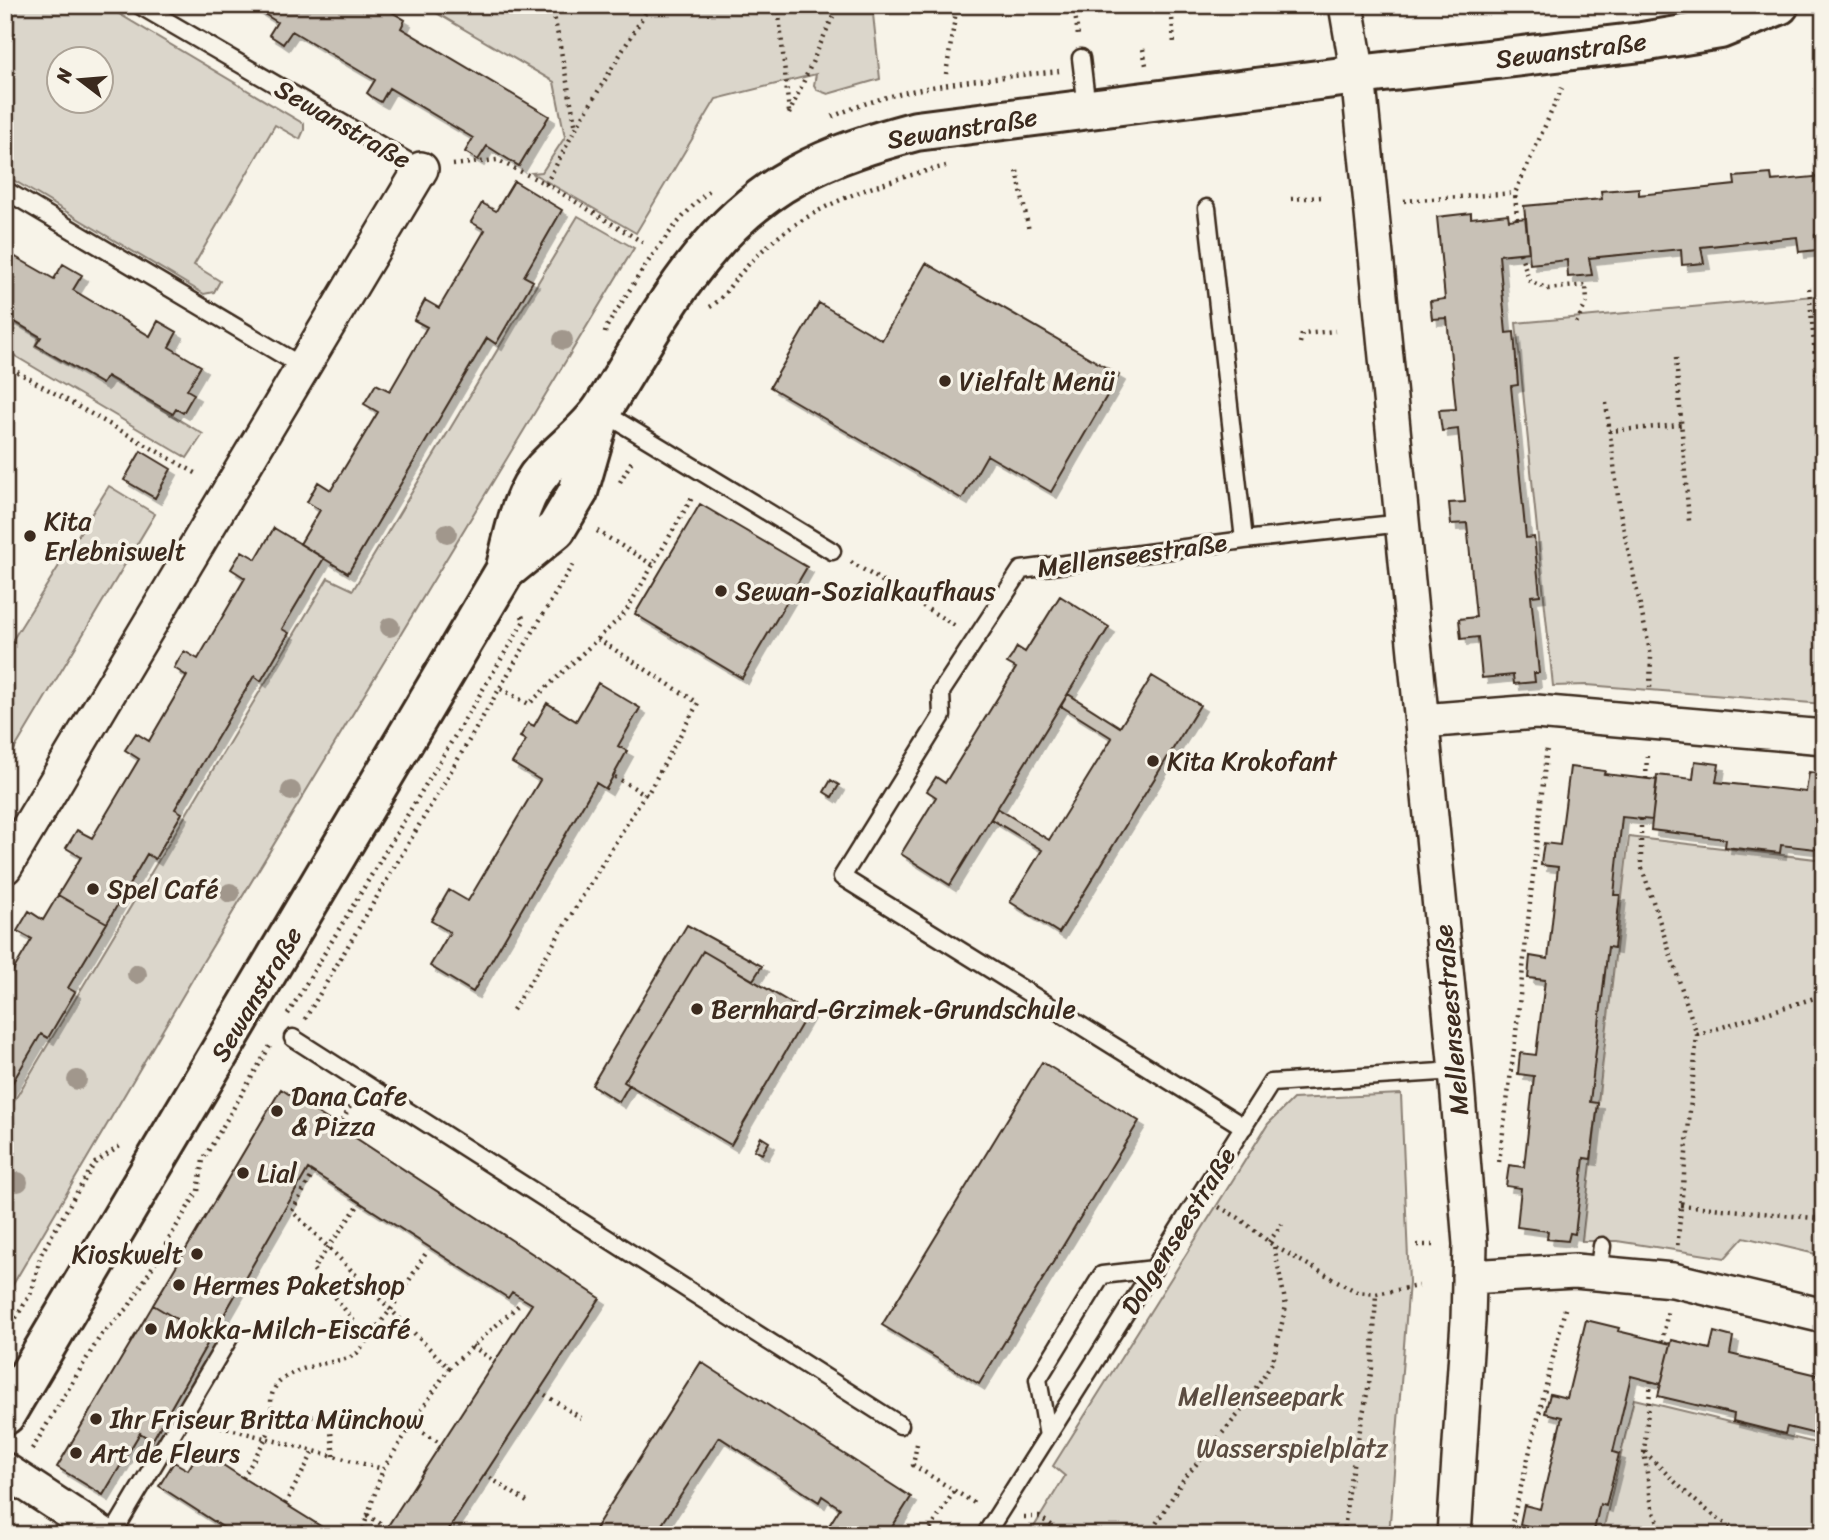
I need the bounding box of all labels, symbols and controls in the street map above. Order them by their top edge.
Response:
street label: Sewanstraße [1493,18,1649,82]
north arrow [46,46,116,116]
text: N [46,64,82,87]
street label: Sewanstraße [266,66,420,182]
street label: Sewanstraße [883,93,1041,163]
place label: Vielfalt Menü [959,358,1116,404]
marker: Vielfalt Menü [937,373,953,389]
place label: Kita Erlebniswelt [44,498,186,574]
street label: Mellenseestraße [1034,519,1230,591]
marker: Kita Erlebniswelt [22,528,38,544]
place label: Sewan-Sozialkaufhaus [735,568,996,614]
marker: Sewan-Sozialkaufhaus [713,583,729,599]
place label: Kita Krokofant [1167,738,1338,784]
marker: Kita Krokofant [1145,753,1161,769]
place label: Spel Café [107,866,219,912]
marker: Spel Café [85,881,101,897]
street label: Sewanstraße [197,917,315,1071]
street label: Mellenseestraße [1420,922,1482,1117]
place label: Bernhard-Grzimek-Grundschule [711,986,1076,1032]
marker: Bernhard-Grzimek-Grundschule [689,1001,705,1017]
place label: Dana Cafe & Pizza [291,1073,407,1149]
marker: Dana Cafe & Pizza [269,1103,285,1119]
street label: Dolgenseestraße [1108,1137,1248,1324]
place label: Lial [257,1150,297,1196]
marker: Lial [235,1165,251,1181]
place label: Kioskwelt [72,1231,183,1277]
marker: Kioskwelt [189,1246,205,1262]
place label: Hermes Paketshop [193,1262,405,1308]
marker: Hermes Paketshop [171,1277,187,1293]
place label: Mokka-Milch-Eiscafé [165,1306,411,1352]
marker: Mokka-Milch-Eiscafé [143,1321,159,1337]
park label: Mellenseepark [1178,1373,1344,1419]
place label: Ihr Friseur Britta Münchow [109,1396,425,1442]
marker: Ihr Friseur Britta Münchow [88,1411,104,1427]
park label: Wasserspielplatz [1196,1425,1388,1471]
place label: Art de Fleurs [89,1430,240,1476]
marker: Art de Fleurs [68,1445,84,1461]

